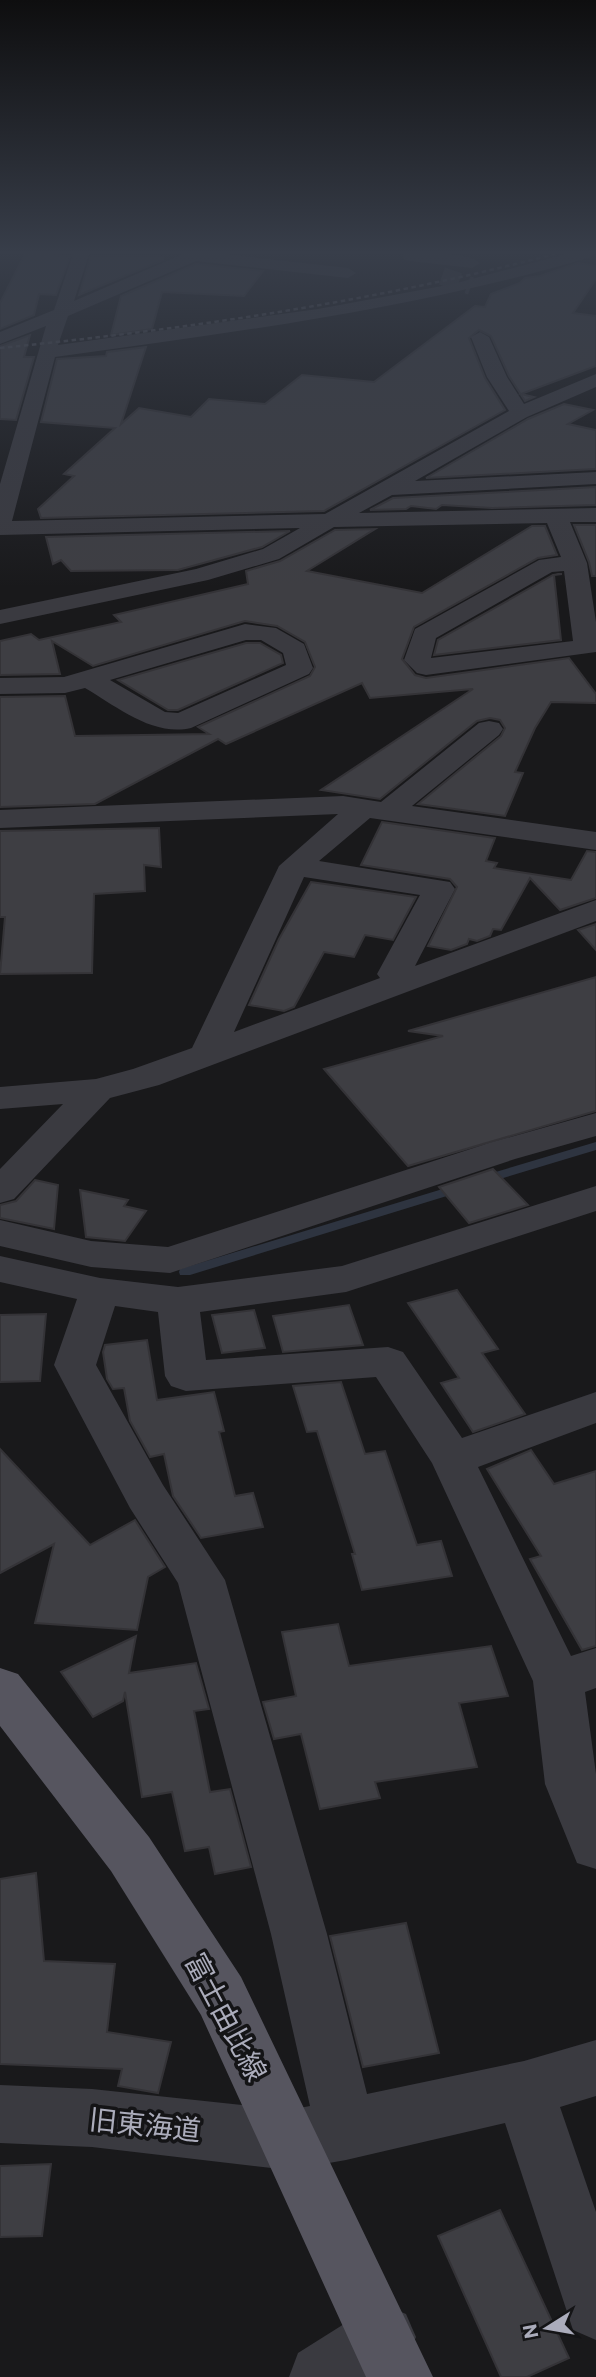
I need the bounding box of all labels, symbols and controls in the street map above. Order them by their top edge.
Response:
street label: 富士由比線 [179,1947,275,2086]
street label: 旧東海道 [88,2101,203,2147]
north arrow [512,2293,582,2363]
text: N [517,2322,542,2341]

